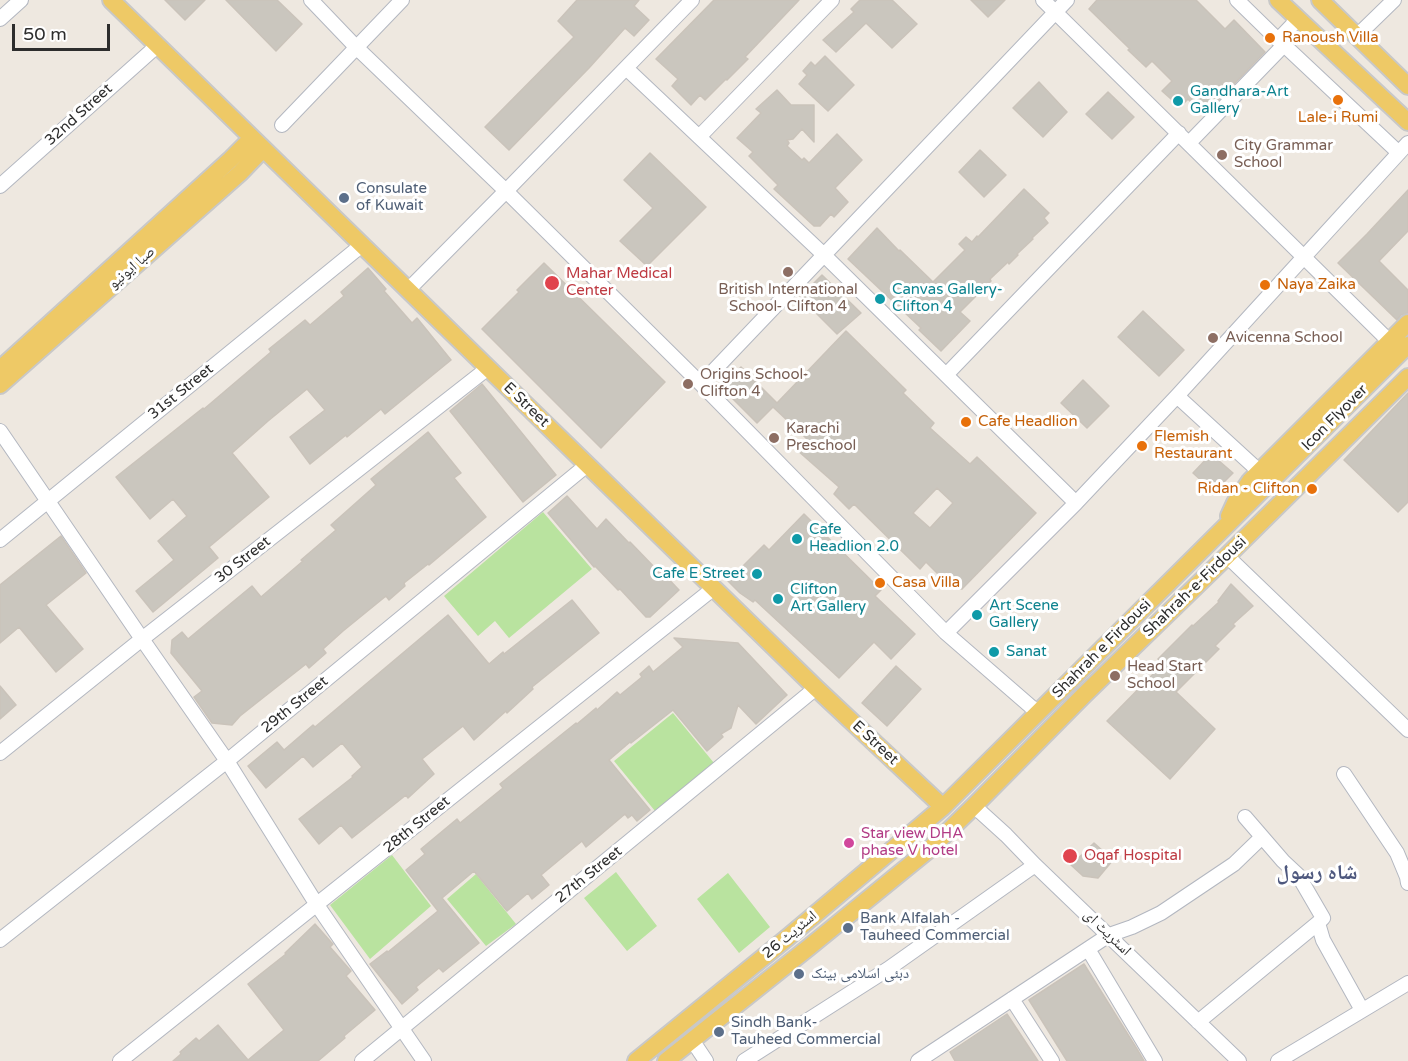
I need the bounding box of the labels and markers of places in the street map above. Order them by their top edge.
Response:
place label: Ranoush Villa [1282,29,1379,47]
marker: Ranoush Villa [1263,31,1277,45]
place label: Gandhara-Art Gallery [1190,83,1289,118]
marker: Lale-i Rumi [1331,93,1345,107]
marker: Gandhara-Art Gallery [1171,94,1185,108]
place label: Lale-i Rumi [1298,109,1378,127]
place label: City Grammar School [1234,137,1333,172]
marker: City Grammar School [1215,148,1229,162]
place label: Consulate of Kuwait [356,180,427,215]
marker: Consulate of Kuwait [337,191,351,205]
place label: Mahar Medical Center [566,265,672,300]
marker: British International School- Clifton 4 [781,265,795,279]
marker: Mahar Medical Center [543,274,561,292]
place label: Naya Zaika [1277,276,1356,294]
marker: Naya Zaika [1258,278,1272,292]
place label: British International School- Clifton 4 [718,281,858,316]
place label: Canvas Gallery- Clifton 4 [892,281,1003,316]
marker: Canvas Gallery- Clifton 4 [873,292,887,306]
place label: Avicenna School [1225,329,1343,347]
marker: Avicenna School [1206,331,1220,345]
place label: Origins School- Clifton 4 [700,366,809,401]
marker: Origins School- Clifton 4 [681,377,695,391]
place label: Cafe Headlion [978,413,1078,431]
marker: Cafe Headlion [959,415,973,429]
place label: Karachi Preschool [786,420,856,455]
place label: Flemish Restaurant [1154,428,1232,463]
marker: Karachi Preschool [767,431,781,445]
marker: Flemish Restaurant [1135,439,1149,453]
place label: Ridan - Clifton [1197,480,1300,498]
marker: Ridan - Clifton [1305,482,1319,496]
place label: Cafe Headlion 2.0 [809,521,899,556]
marker: Cafe Headlion 2.0 [790,532,804,546]
place label: Cafe E Street [652,565,745,583]
marker: Cafe E Street [750,567,764,581]
place label: Casa Villa [892,574,960,592]
marker: Casa Villa [873,576,887,590]
place label: Clifton Art Gallery [790,581,866,616]
marker: Clifton Art Gallery [771,592,785,606]
place label: Art Scene Gallery [989,597,1059,632]
marker: Art Scene Gallery [970,608,984,622]
place label: Sanat [1006,643,1047,661]
marker: Sanat [987,645,1001,659]
place label: Head Start School [1127,658,1203,693]
marker: Head Start School [1108,669,1122,683]
place label: Star view DHA phase V hotel [861,825,963,860]
marker: Star view DHA phase V hotel [842,836,856,850]
marker: Oqaf Hospital [1061,847,1079,865]
place label: Oqaf Hospital [1084,847,1182,865]
place label: Bank Alfalah - Tauheed Commercial [860,910,1010,945]
marker: Bank Alfalah - Tauheed Commercial [841,921,855,935]
place label: دبئی اسلامی بینک [811,965,909,983]
marker: دبئی اسلامی بینک [792,967,806,981]
place label: Sindh Bank- Tauheed Commercial [731,1014,881,1049]
marker: Sindh Bank- Tauheed Commercial [712,1025,726,1039]

